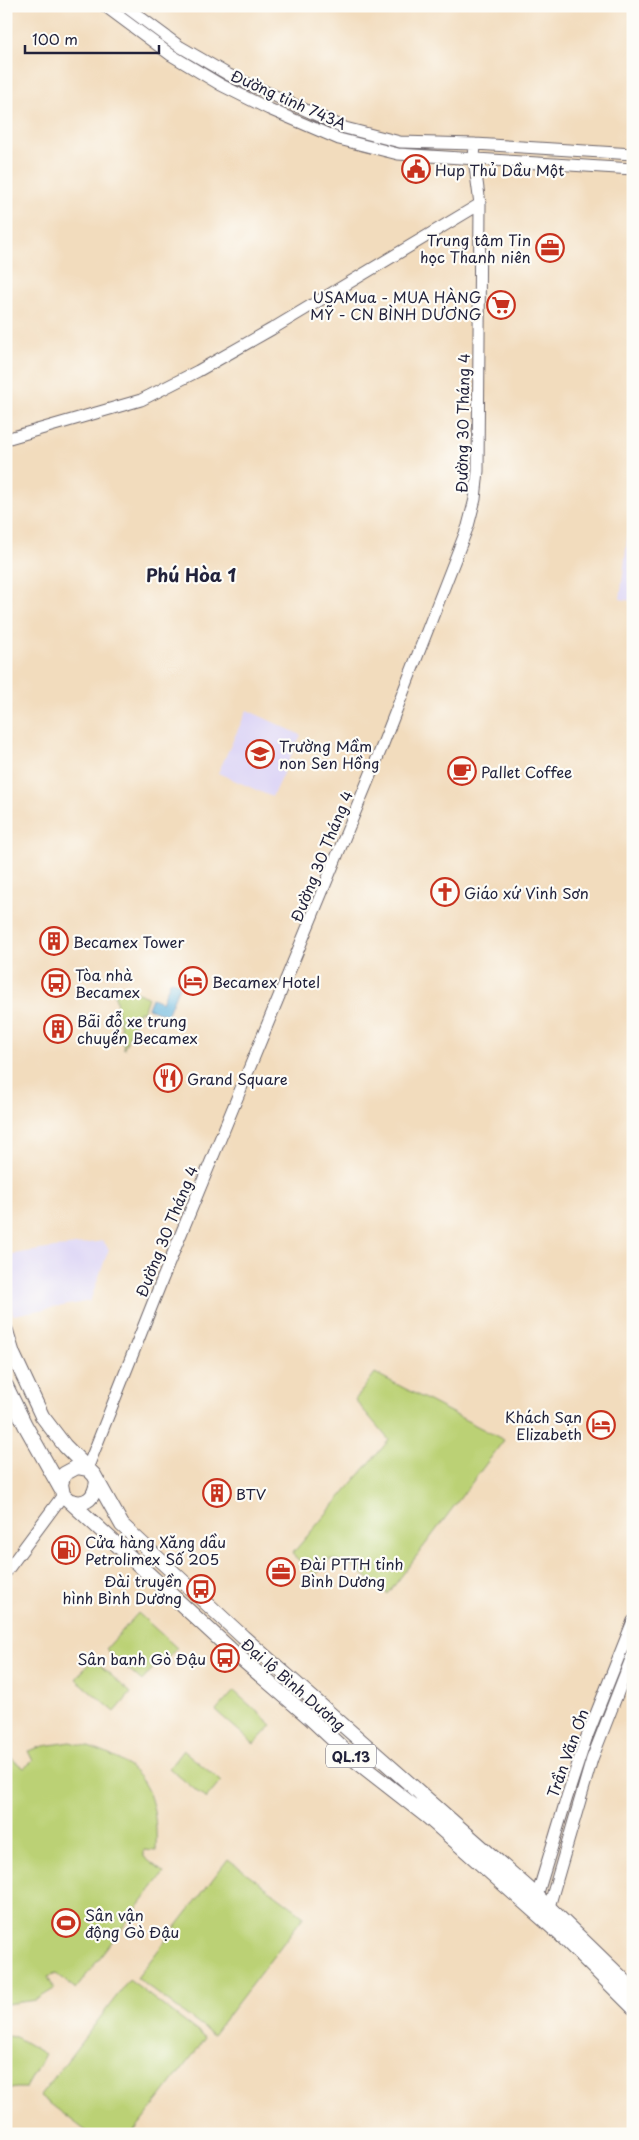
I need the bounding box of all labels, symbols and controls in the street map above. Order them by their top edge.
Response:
scale bar [25,22,159,54]
text: 100 m [32,27,78,50]
street label: Đường tỉnh 743A [228,63,350,135]
public building icon: Hup Thủ Dầu Một [401,154,431,184]
place label: Hup Thủ Dầu Một [435,158,564,181]
place label: Trung tâm Tin học Thanh niên [420,228,531,268]
office icon: Trung tâm Tin học Thanh niên [535,233,565,263]
place label: USAMua - MUA HÀNG MỸ - CN BÌNH DƯƠNG [310,285,482,325]
supermarket icon: USAMua - MUA HÀNG MỸ - CN BÌNH DƯƠNG [486,290,516,320]
street label: Đường 30 Tháng 4 [449,353,475,493]
district label: Phú Hòa 1 [146,561,236,588]
place label: Trường Mầm non Sen Hồng [279,734,380,774]
school or university icon: Trường Mầm non Sen Hồng [245,739,275,769]
cafe icon: Pallet Coffee [447,756,477,786]
place label: Pallet Coffee [481,760,572,783]
street label: Đường 30 Tháng 4 [284,787,358,925]
church icon: Giáo xứ Vinh Sơn [430,877,460,907]
place label: Giáo xứ Vinh Sơn [464,881,589,904]
building icon: Becamex Tower [39,926,69,956]
place label: Becamex Tower [73,930,185,953]
place label: Tòa nhà Becamex [75,963,140,1003]
hotel icon: Becamex Hotel [178,966,208,996]
bus stop icon: Tòa nhà Becamex [41,968,71,998]
place label: Becamex Hotel [212,970,320,993]
place label: Bãi đỗ xe trung chuyển Becamex [77,1009,198,1049]
building icon: Bãi đỗ xe trung chuyển Becamex [43,1014,73,1044]
restaurant icon: Grand Square [153,1063,183,1093]
place label: Grand Square [187,1067,288,1090]
street label: Đường 30 Tháng 4 [129,1162,203,1300]
place label: Khách Sạn Elizabeth [505,1405,582,1445]
hotel icon: Khách Sạn Elizabeth [586,1410,616,1440]
building icon: BTV [202,1478,232,1508]
place label: BTV [236,1482,267,1505]
place label: Cửa hàng Xăng dầu Petrolimex Số 205 [85,1530,226,1570]
fuel station icon: Cửa hàng Xăng dầu Petrolimex Số 205 [51,1535,81,1565]
place label: Đài PTTH tỉnh Bình Dương [300,1552,404,1592]
office icon: Đài PTTH tỉnh Bình Dương [266,1557,296,1587]
place label: Đài truyền hình Bình Dương [62,1569,182,1609]
bus stop icon: Đài truyền hình Bình Dương [186,1574,216,1604]
street label: Đại lộ Bình Dương [237,1632,351,1736]
bus stop icon: Sân banh Gò Đậu [210,1643,240,1673]
place label: Sân banh Gò Đậu [78,1647,206,1670]
street label: Trần Văn Ơn [540,1705,594,1801]
road number: QL.13 [326,1744,376,1768]
place label: Sân vận động Gò Đậu [85,1903,179,1943]
sports icon: Sân vận động Gò Đậu [51,1908,81,1938]

